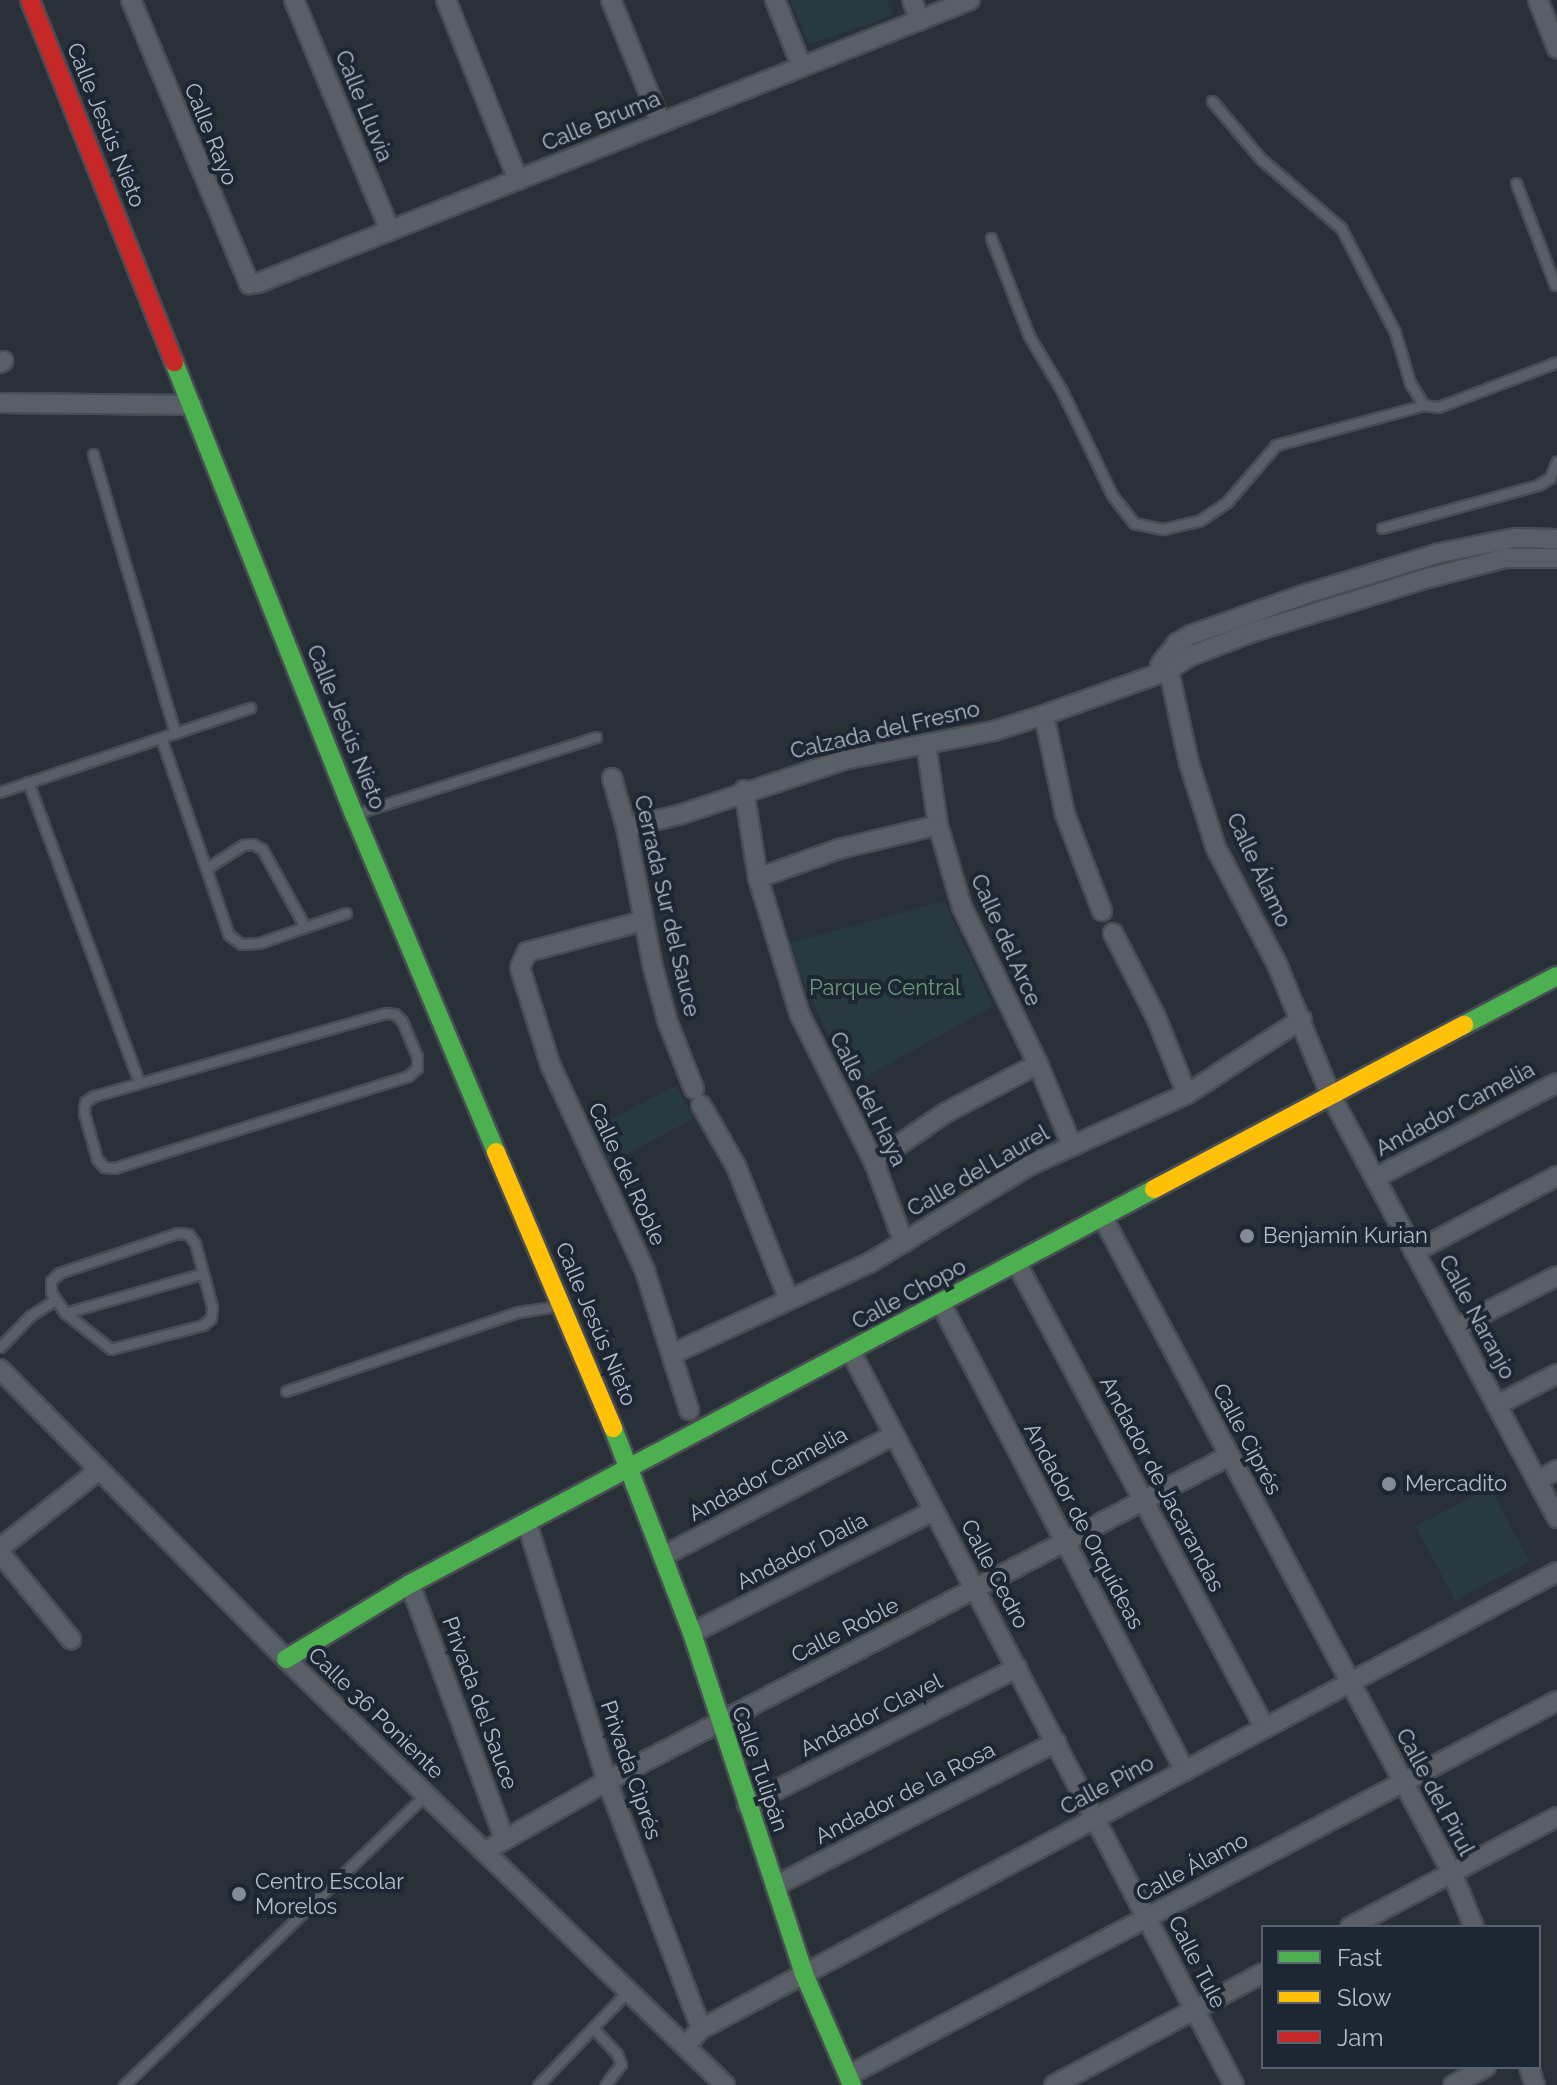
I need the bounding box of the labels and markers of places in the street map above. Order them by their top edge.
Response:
place label: Benjamín Kurian [1263,1223,1428,1249]
marker: Benjamín Kurian [1238,1227,1256,1245]
place label: Mercadito [1405,1471,1507,1497]
marker: Mercadito [1380,1475,1398,1493]
place label: Centro Escolar Morelos [255,1868,404,1920]
marker: Centro Escolar Morelos [230,1885,248,1903]

